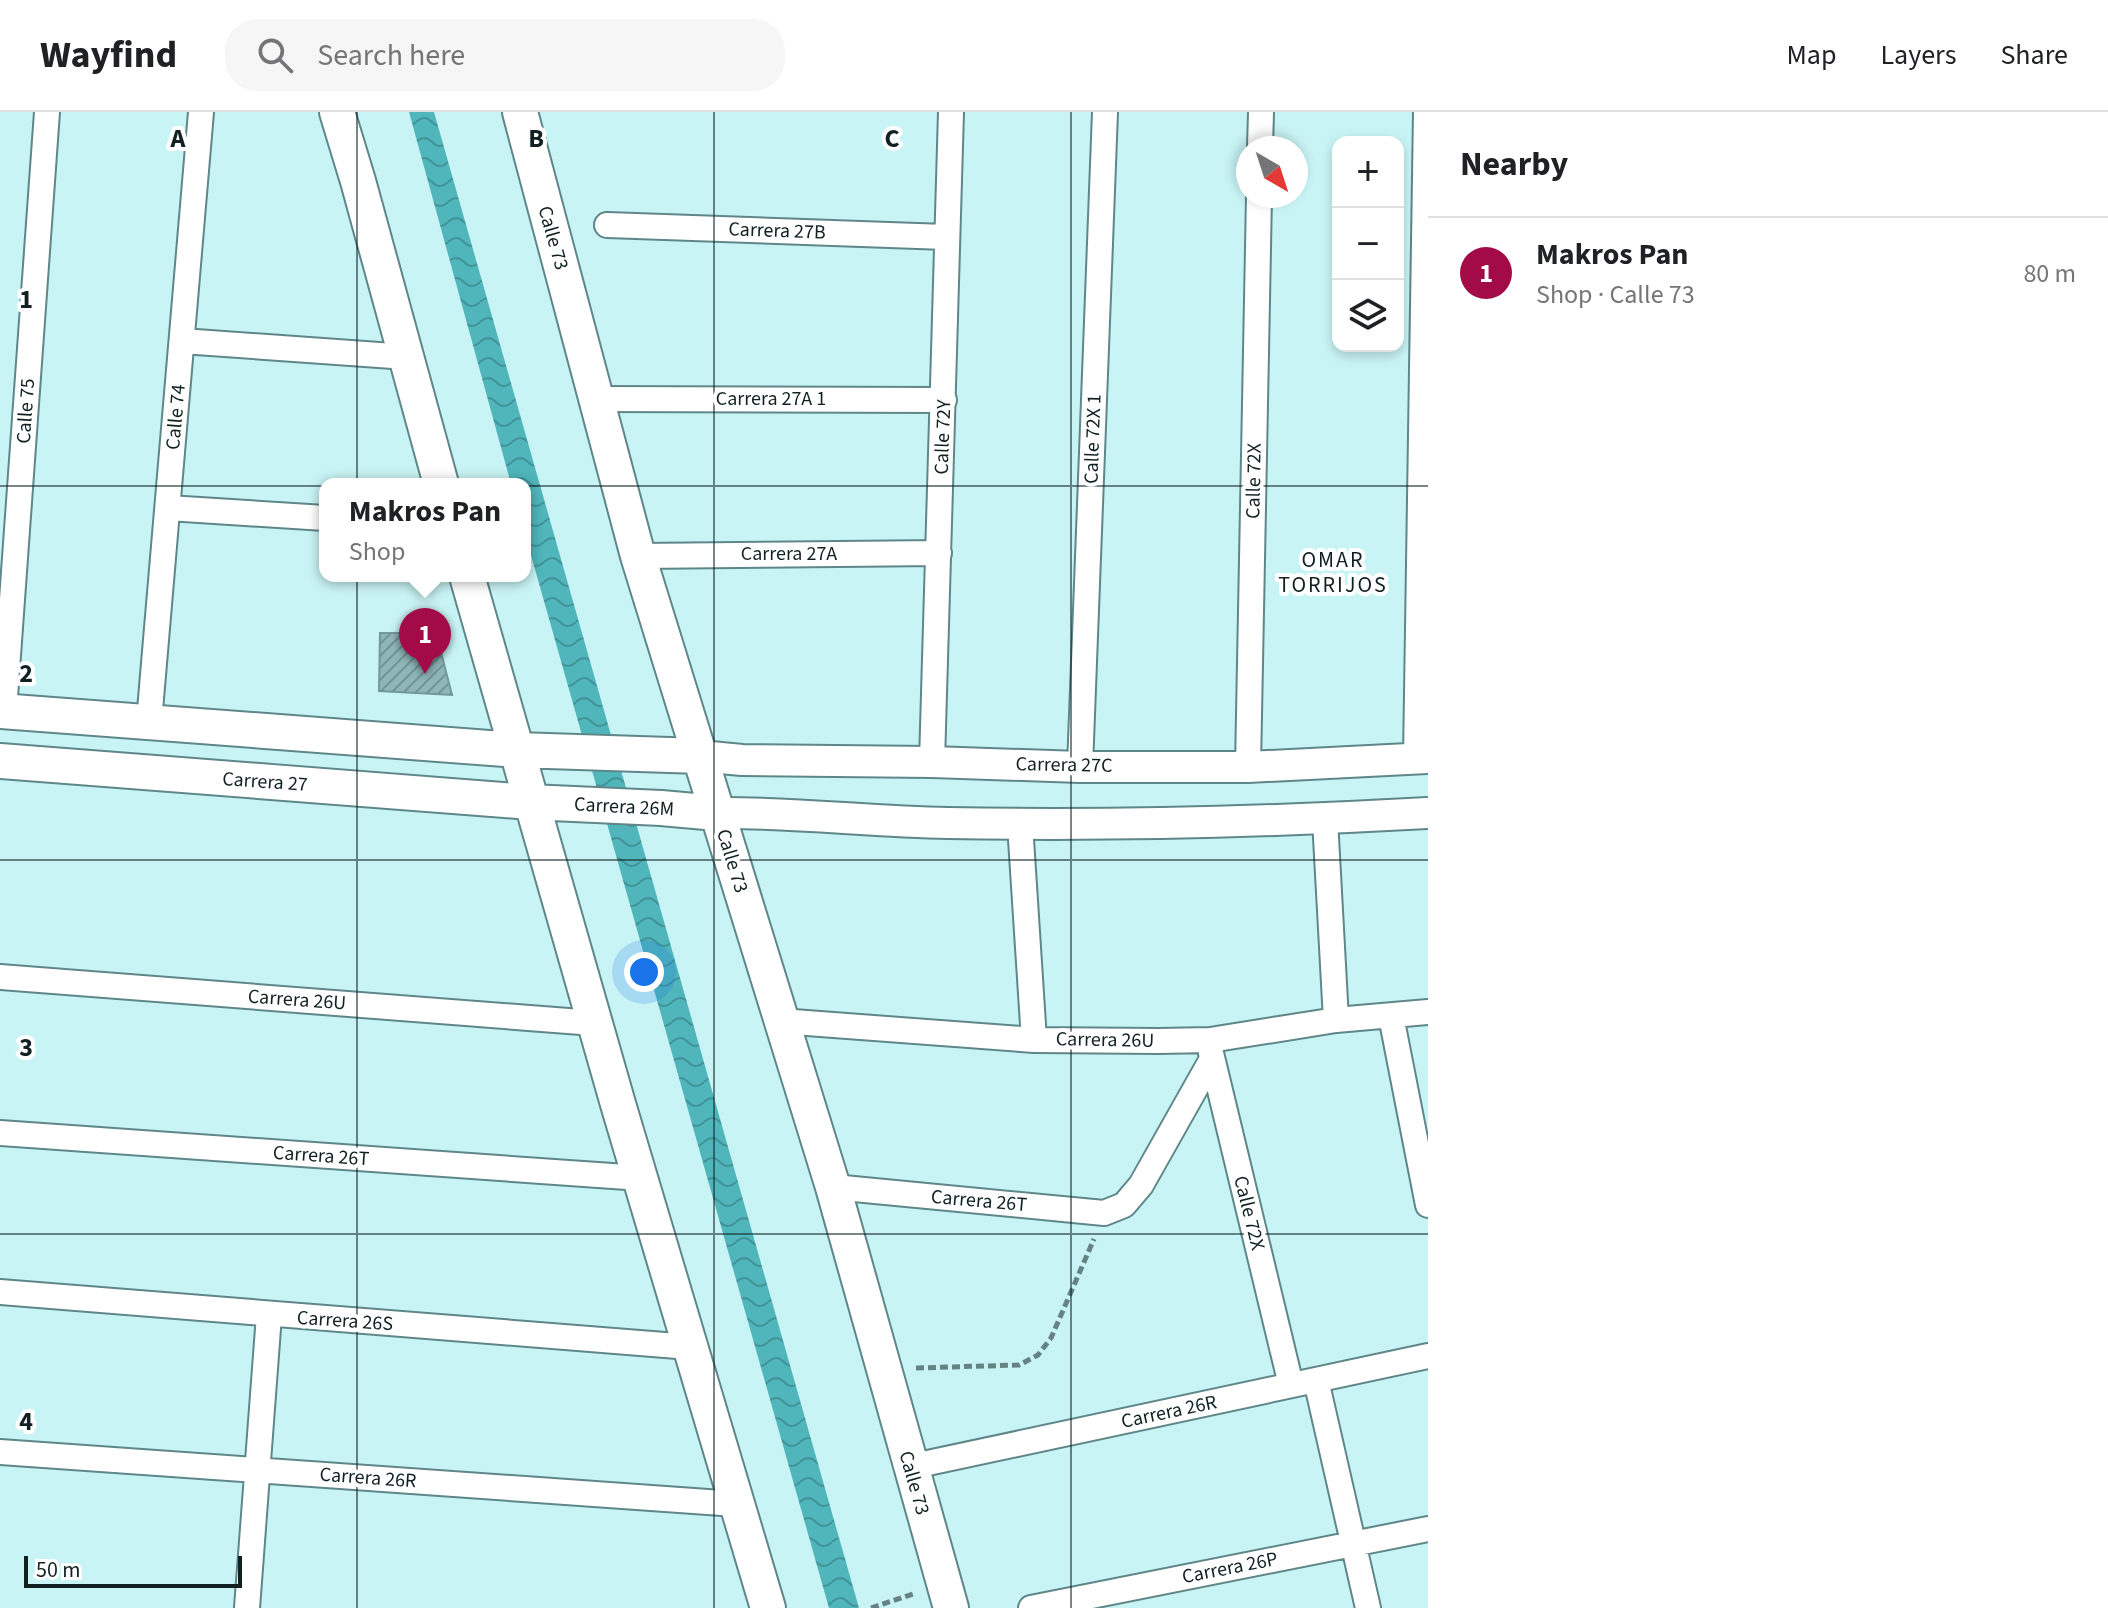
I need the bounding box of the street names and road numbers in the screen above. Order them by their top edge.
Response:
street label: Calle 73 [531,203,575,273]
street label: Carrera 27B [728,215,826,247]
street label: Calle 75 [10,377,42,445]
street label: Calle 74 [159,383,193,451]
street label: Carrera 27A 1 [716,385,826,413]
street label: Calle 72X 1 [1077,394,1109,484]
street label: Calle 72Y [928,399,958,475]
street label: Calle 72X [1239,443,1269,519]
street label: Carrera 27A [741,540,837,568]
street label: Carrera 27C [1015,750,1113,780]
street label: Carrera 27 [221,765,309,799]
street label: Carrera 26M [573,790,675,824]
street label: Calle 73 [709,826,755,896]
street label: Carrera 26U [247,983,347,1017]
street label: Carrera 26U [1056,1025,1154,1055]
street label: Carrera 26T [272,1139,370,1173]
street label: Calle 72X [1226,1173,1272,1253]
street label: Carrera 26T [930,1183,1028,1219]
street label: Carrera 26S [296,1304,394,1338]
street label: Carrera 26R [1119,1388,1219,1436]
street label: Calle 73 [892,1448,936,1518]
street label: Carrera 26R [319,1461,417,1495]
street label: Carrera 26P [1180,1545,1280,1591]

